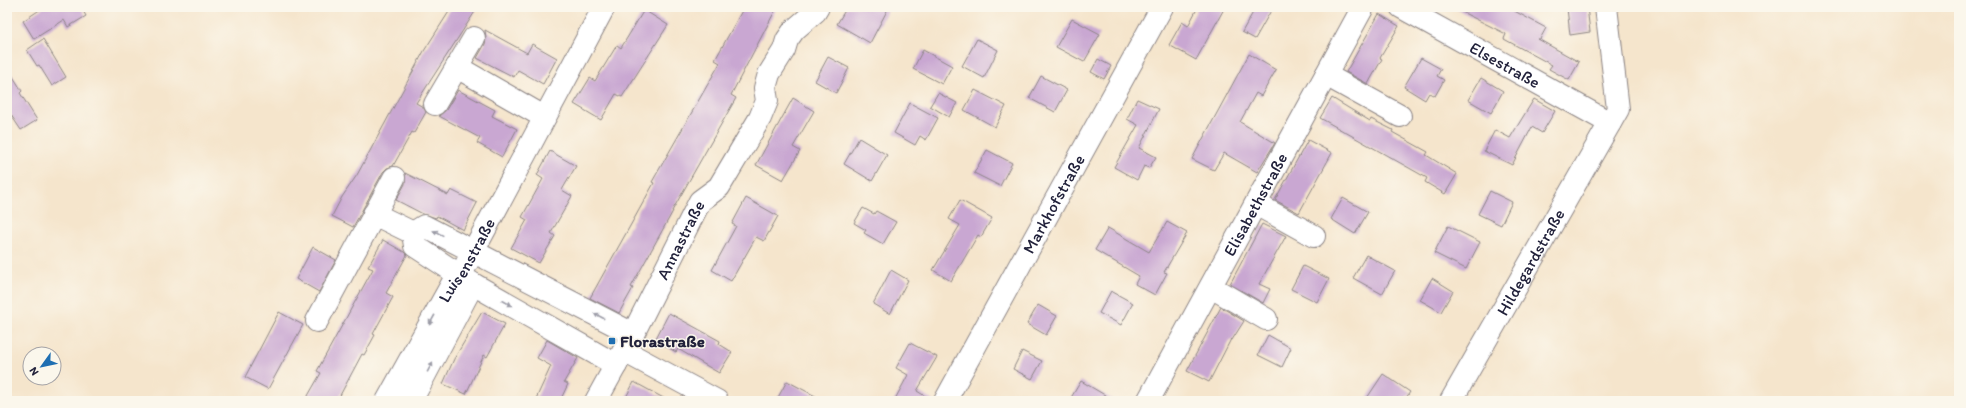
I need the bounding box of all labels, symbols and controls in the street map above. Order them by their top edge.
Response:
street label: Elsestraße [1466,37,1544,92]
street label: Elisabethstraße [1219,149,1292,259]
street label: Markhofstraße [1018,151,1089,257]
street label: Annastraße [652,197,709,283]
street label: Hildegardstraße [1492,205,1569,319]
street label: Luisenstraße [434,215,499,306]
one-way arrow [433,230,444,236]
one-way arrow [501,300,513,307]
one-way arrow [593,312,604,319]
one-way arrow [428,314,435,326]
place label: Florastraße [620,331,705,351]
marker: Florastraße [607,336,617,346]
north arrow [22,346,62,386]
one-way arrow [426,361,433,372]
text: N [27,365,42,378]

